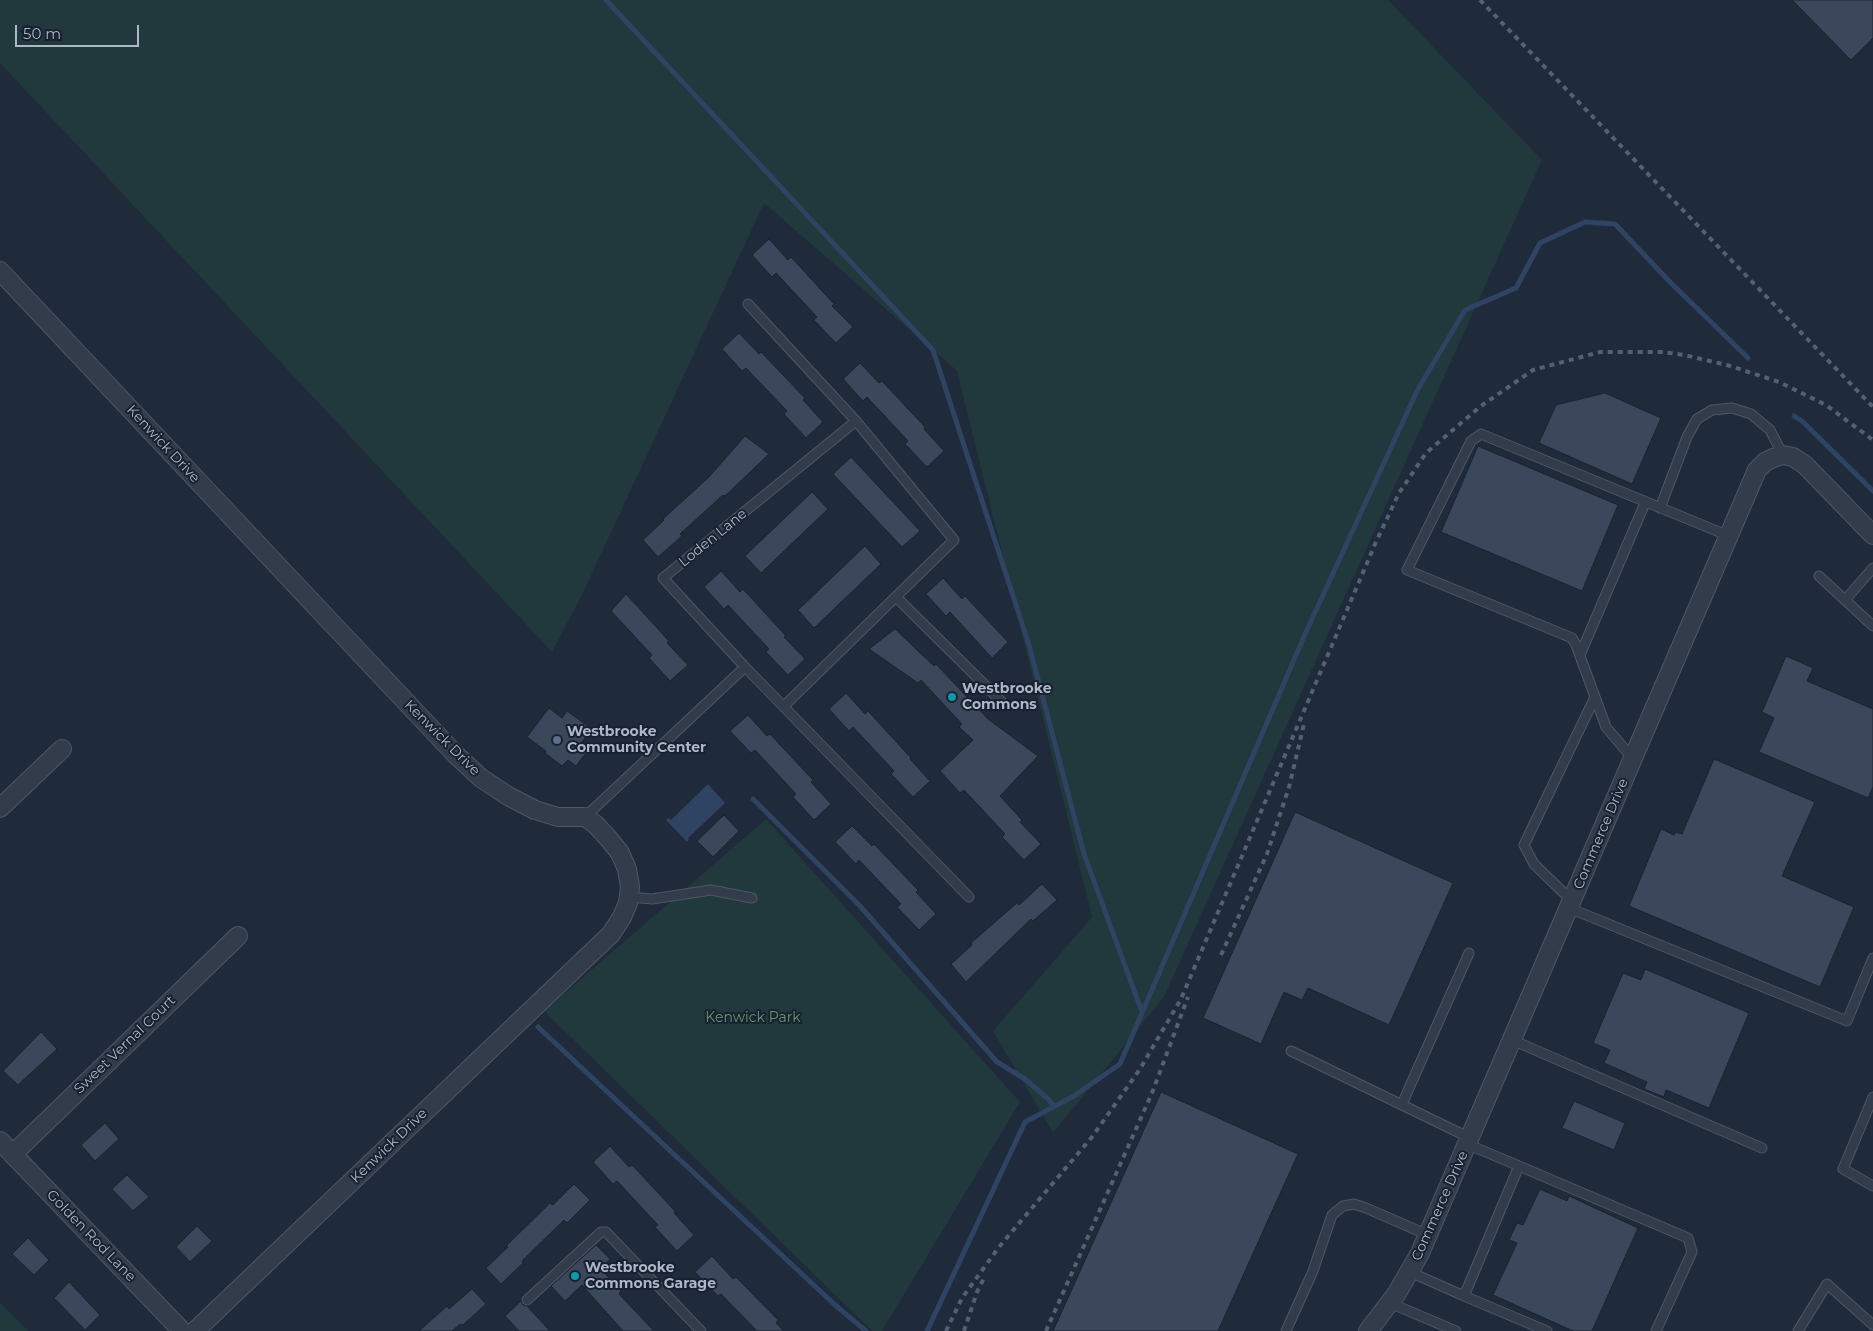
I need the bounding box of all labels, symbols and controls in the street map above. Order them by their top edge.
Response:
scale bar [18,15,141,47]
text: 50 m [23,24,61,43]
street label: Kenwick Drive [123,402,203,486]
street label: Loden Lane [676,506,750,570]
place label: Westbrooke Commons [962,681,1051,714]
marker: Westbrooke Commons [946,691,958,703]
street label: Kenwick Drive [401,697,483,779]
place label: Westbrooke Community Center [567,724,706,756]
marker: Westbrooke Community Center [551,734,563,746]
street label: Commerce Drive [1570,776,1632,892]
street label: Sweet Vernal Court [71,992,179,1098]
park label: Kenwick Park [705,1010,801,1026]
street label: Kenwick Drive [347,1105,431,1187]
street label: Commerce Drive [1408,1148,1472,1264]
street label: Golden Rod Lane [43,1187,139,1285]
place label: Westbrooke Commons Garage [585,1260,716,1292]
marker: Westbrooke Commons Garage [569,1270,581,1282]

